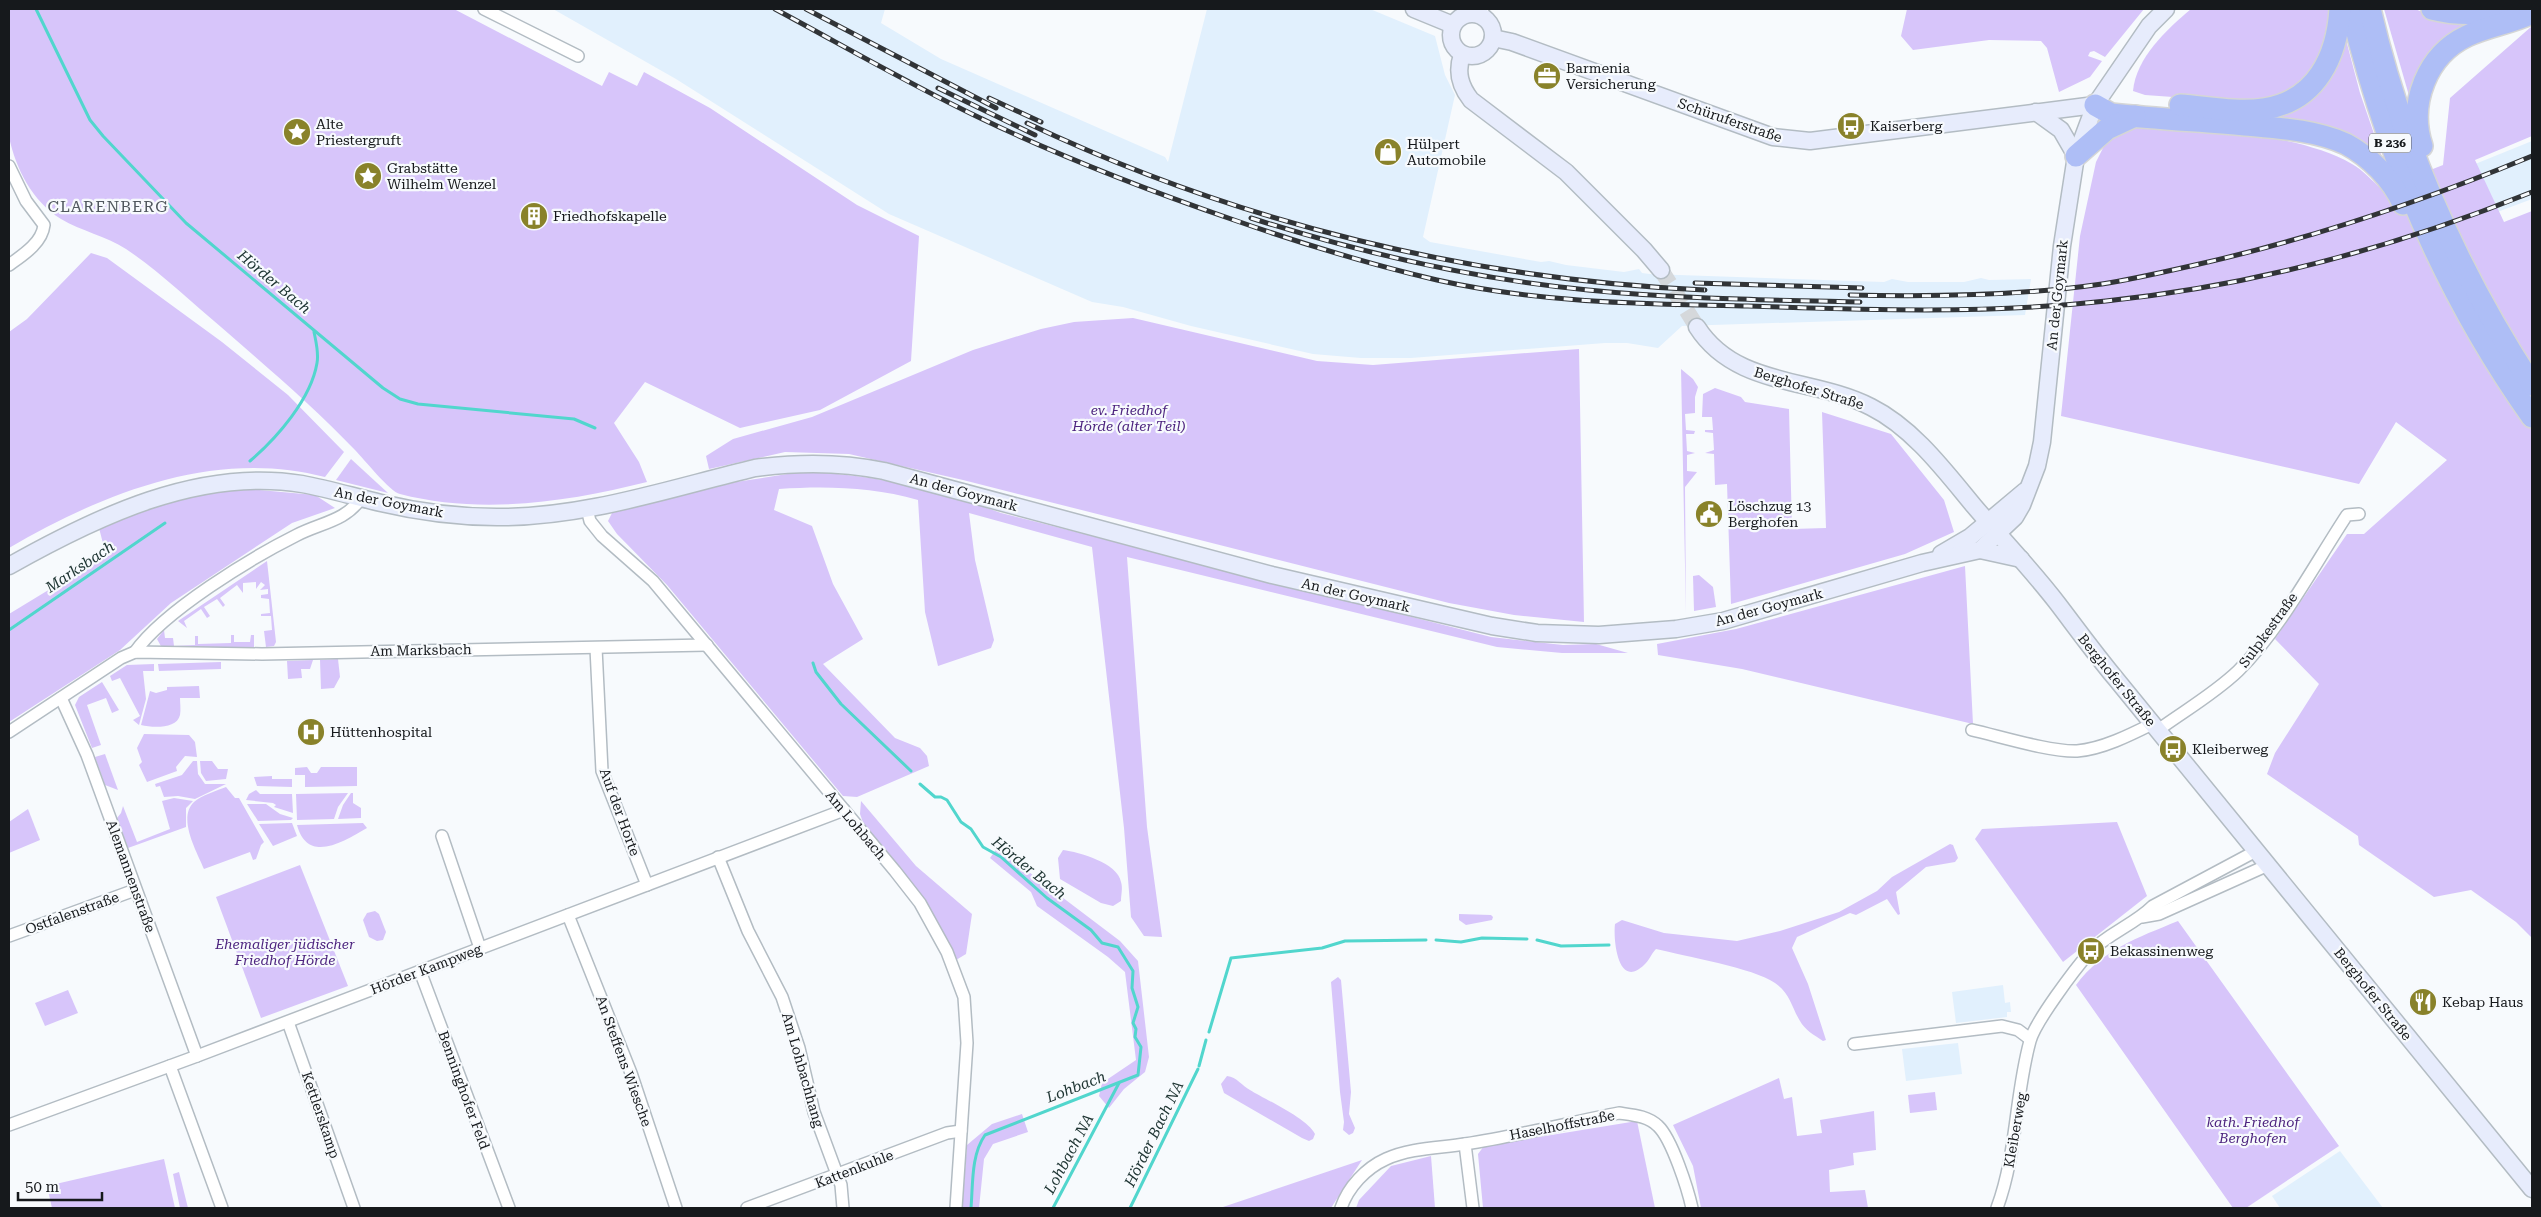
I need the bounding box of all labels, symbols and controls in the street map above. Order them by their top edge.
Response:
place label: Barmenia Versicherung [1566,60,1656,92]
office icon: Barmenia Versicherung [1532,61,1562,91]
street label: Schüruferstraße [1676,95,1785,145]
bus stop icon: Kaiserberg [1836,111,1866,141]
place label: Alte Priestergruft [316,116,401,148]
place icon: Alte Priestergruft [282,117,312,147]
place label: Kaiserberg [1870,118,1942,134]
road number: B 236 [2369,134,2411,152]
place label: Hülpert Automobile [1407,136,1486,168]
shop icon: Hülpert Automobile [1373,137,1403,167]
place label: Grabstätte Wilhelm Wenzel [387,160,497,192]
place icon: Grabstätte Wilhelm Wenzel [353,161,383,191]
district label: CLARENBERG [47,197,169,216]
building icon: Friedhofskapelle [519,201,549,231]
place label: Friedhofskapelle [553,208,667,224]
street label: An der Goymark [2043,239,2071,351]
water label: Hörder Bach [233,246,314,318]
street label: Berghofer Straße [1752,364,1866,412]
park label: ev. Friedhof Hörde (alter Teil) [1071,402,1186,434]
street label: An der Goymark [908,470,1020,514]
street label: An der Goymark [333,484,445,520]
place label: Löschzug 13 Berghofen [1728,498,1811,530]
public building icon: Löschzug 13 Berghofen [1694,499,1724,529]
water label: Marksbach [41,537,118,597]
street label: An der Goymark [1300,575,1412,615]
street label: An der Goymark [1713,585,1825,629]
street label: Sulpkestraße [2235,589,2301,671]
street label: Berghofer Straße [2075,631,2159,730]
street label: Am Marksbach [370,641,472,659]
hospital icon: Hüttenhospital [296,717,326,747]
place label: Hüttenhospital [330,724,433,740]
bus stop icon: Kleiberweg [2158,734,2188,764]
place label: Kleiberweg [2192,741,2268,757]
street label: Auf der Horte [597,766,643,858]
street label: Am Lohbach [822,787,890,863]
street label: Alemannenstraße [103,818,159,935]
water label: Hörder Bach [988,832,1070,903]
street label: Ostfalenstraße [23,889,121,937]
park label: Ehemaliger jüdischer Friedhof Hörde [214,936,355,968]
bus stop icon: Bekassinenweg [2076,936,2106,966]
street label: Hörder Kampweg [368,940,484,998]
place label: Bekassinenweg [2110,943,2213,959]
street label: Berghofer Straße [2331,945,2415,1044]
restaurant icon: Kebap Haus [2408,987,2438,1017]
street label: An Steffens Wiesche [593,993,655,1129]
place label: Kebap Haus [2442,994,2523,1010]
street label: Am Lohbachhang [779,1011,827,1129]
street label: Benninghofer Feld [435,1028,493,1152]
water label: Lohbach [1043,1067,1108,1107]
street label: Kettlerskamp [299,1070,343,1160]
water label: Hörder Bach NA [1120,1078,1187,1191]
street label: Kleiberweg [2000,1091,2030,1169]
street label: Haselhoffstraße [1508,1107,1616,1143]
water label: Lohbach NA [1040,1111,1098,1198]
park label: kath. Friedhof Berghofen [2206,1114,2301,1146]
street label: Kattenkuhle [813,1147,896,1191]
scale bar [18,1170,101,1202]
text: 50 m [25,1178,60,1196]

